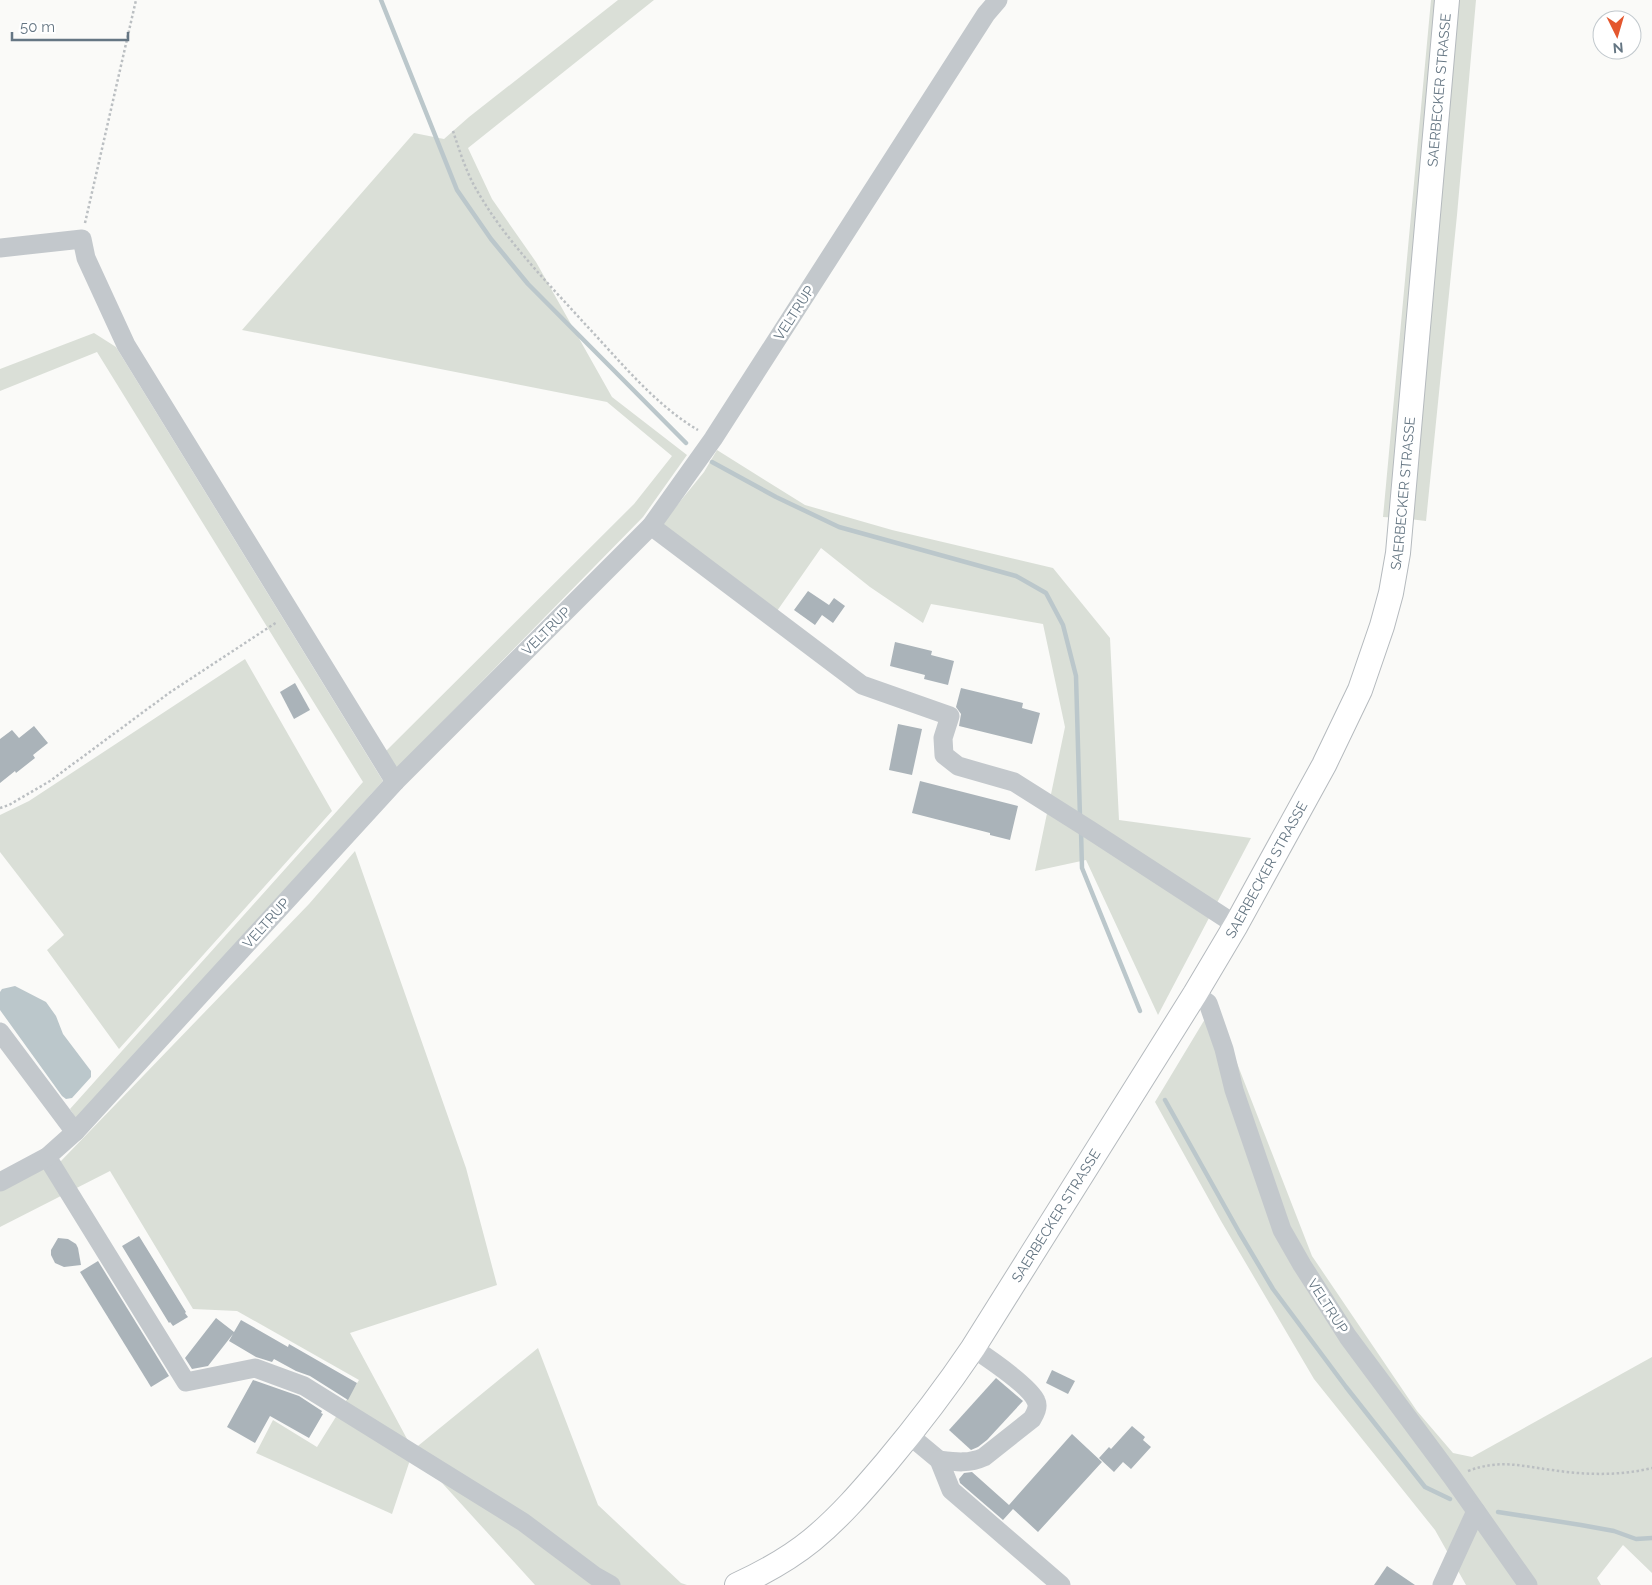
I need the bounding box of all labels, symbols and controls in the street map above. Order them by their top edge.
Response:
scale bar [12,10,129,42]
north arrow [1592,10,1642,60]
street label: SAERBECKER STRASSE [1424,13,1454,167]
text: 50 m [20,18,55,36]
text: N [1612,40,1624,56]
street label: VELTRUP [771,283,818,343]
street label: SAERBECKER STRASSE [1387,416,1418,571]
street label: VELTRUP [519,603,574,658]
street label: SAERBECKER STRASSE [1222,798,1310,941]
street label: VELTRUP [239,895,293,951]
street label: SAERBECKER STRASSE [1008,1146,1104,1285]
street label: VELTRUP [1305,1276,1352,1336]

